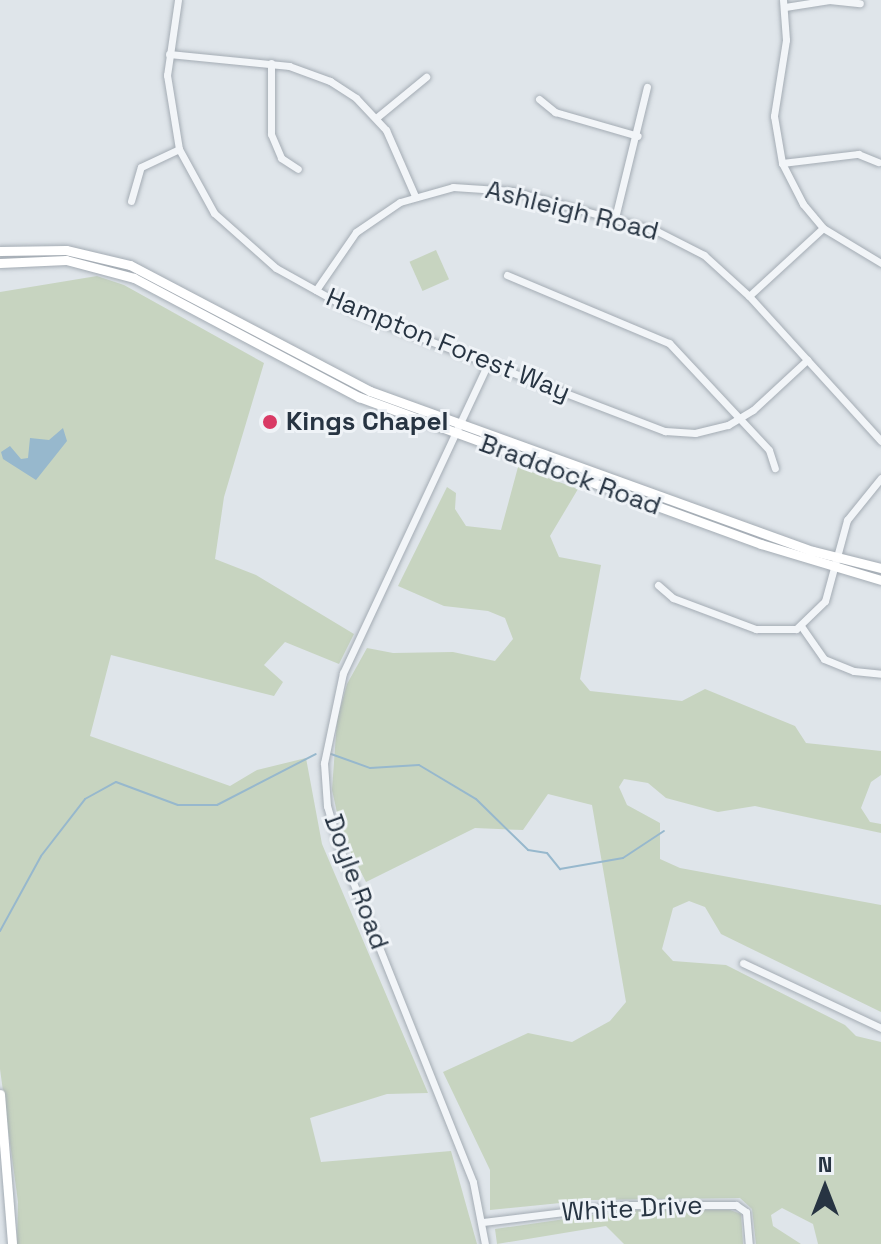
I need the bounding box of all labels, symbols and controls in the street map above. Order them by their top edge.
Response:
street label: Ashleigh Road [482,174,662,248]
street label: Hampton Forest Way [321,282,575,408]
place label: Kings Chapel [286,406,448,438]
marker: Kings Chapel [261,413,279,431]
street label: Braddock Road [475,428,665,522]
street label: Doyle Road [317,810,395,954]
north arrow [785,1148,865,1228]
text: N [818,1150,832,1178]
street label: White Drive [561,1190,703,1228]

